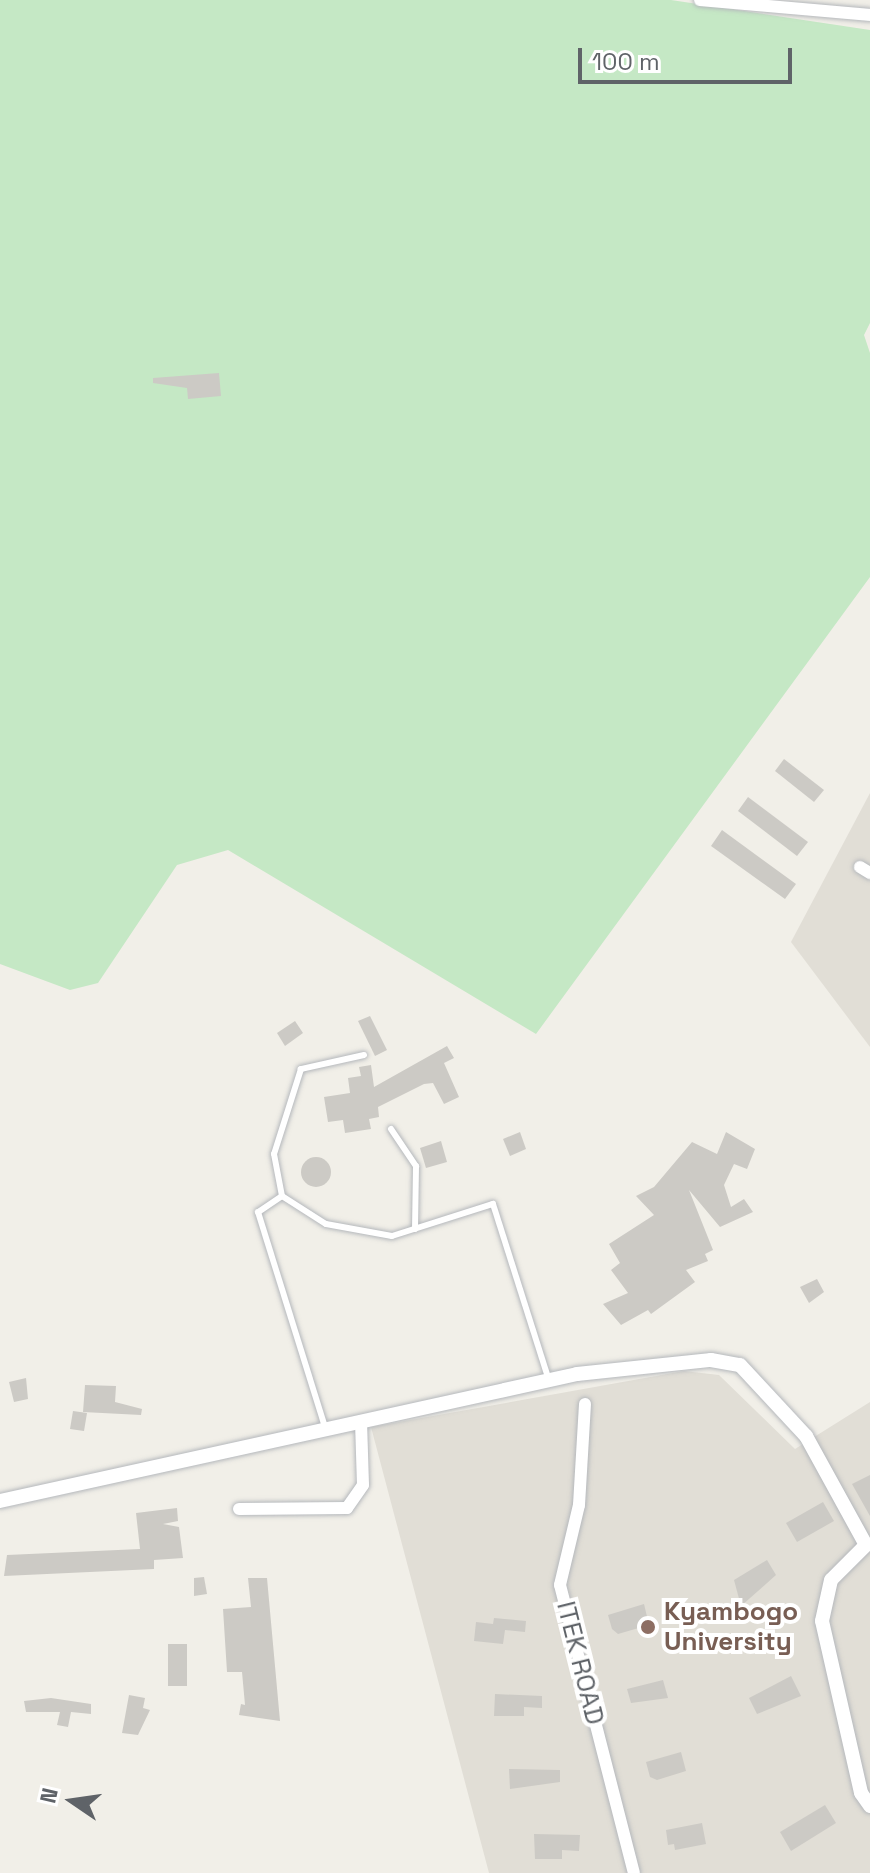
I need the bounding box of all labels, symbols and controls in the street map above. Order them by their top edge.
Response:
scale bar [582,32,796,82]
text: 100 m [592,46,660,77]
place label: Kyambogo University [664,1596,798,1658]
street label: ITEK ROAD [550,1598,610,1728]
marker: Kyambogo University [639,1618,657,1636]
north arrow [32,1761,112,1841]
text: N [33,1785,64,1806]

